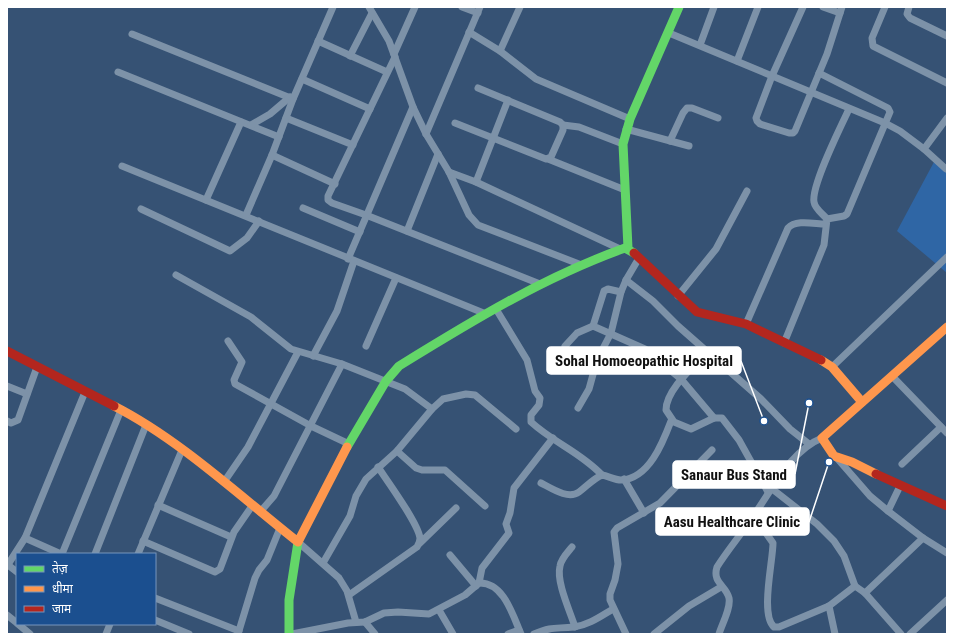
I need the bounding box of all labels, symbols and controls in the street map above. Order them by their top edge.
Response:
callout: Sohal Homoeopathic Hospital [547,347,741,374]
text: Sohal Homoeopathic Hospital [555,352,733,370]
callout: Sanaur Bus Stand [673,461,795,488]
text: Sanaur Bus Stand [681,466,787,484]
callout: Aasu Healthcare Clinic [656,508,809,535]
text: Aasu Healthcare Clinic [664,513,800,531]
legend [16,553,156,625]
text: तेज़ [52,561,69,576]
text: धीमा [52,581,74,596]
text: जाम [52,602,72,616]

